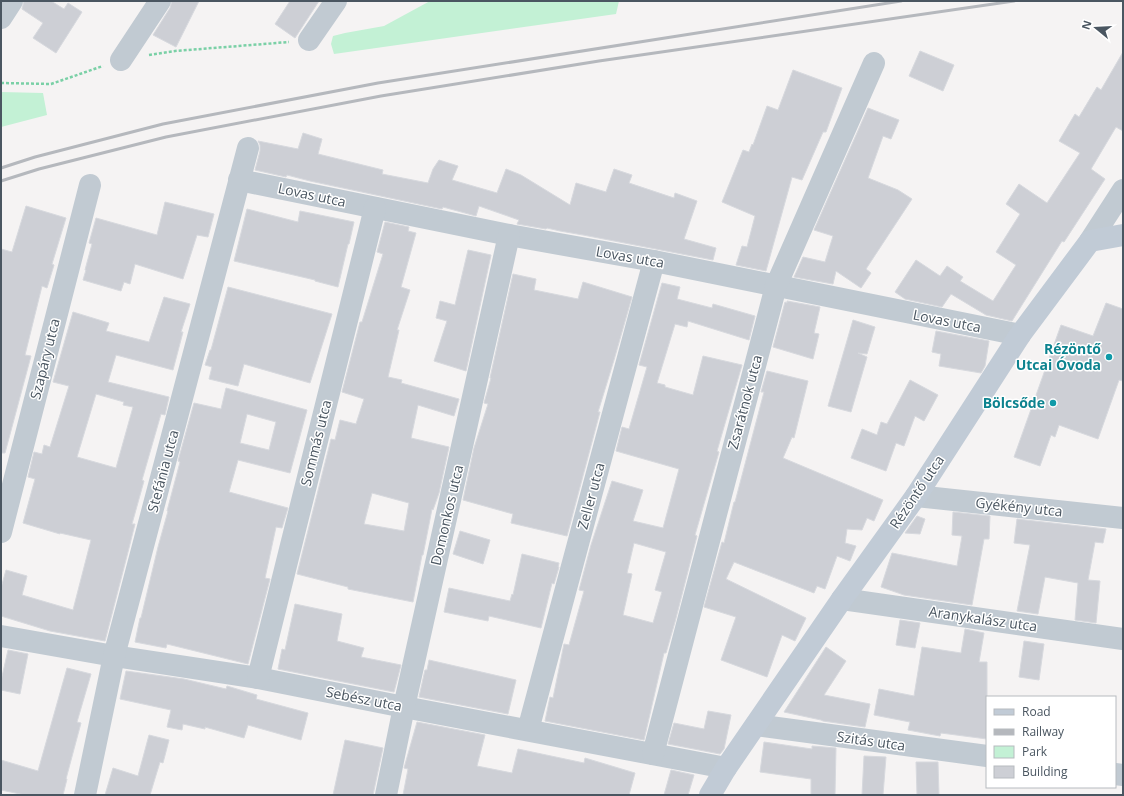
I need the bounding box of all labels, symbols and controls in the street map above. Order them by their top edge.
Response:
north arrow [1076,8,1116,48]
text: N [1077,18,1095,31]
street label: Lovas utca [276,178,348,211]
street label: Lovas utca [595,241,666,272]
street label: Lovas utca [911,305,983,336]
street label: Szapáry utca [25,316,64,401]
place label: Rézöntő Utcai Óvoda [1016,339,1101,374]
marker: Rézöntő Utcai Óvoda [1104,352,1114,362]
street label: Zsarátnok utca [723,353,766,451]
place label: Bölcsőde [983,393,1045,412]
street label: Sommás utca [296,398,335,488]
marker: Bölcsőde [1048,398,1058,408]
street label: Stefánia utca [142,428,183,514]
street label: Rézöntő utca [885,451,948,532]
street label: Zeller utca [573,460,609,531]
street label: Domonkos utca [426,463,467,567]
street label: Gyékény utca [975,492,1064,521]
street label: Aranykalász utca [928,601,1039,636]
street label: Sebész utca [325,682,404,715]
legend [986,696,1116,788]
text: Road [1022,703,1051,720]
text: Railway [1022,723,1065,740]
street label: Szitás utca [836,726,907,755]
text: Park [1022,743,1048,760]
text: Building [1022,763,1068,780]

